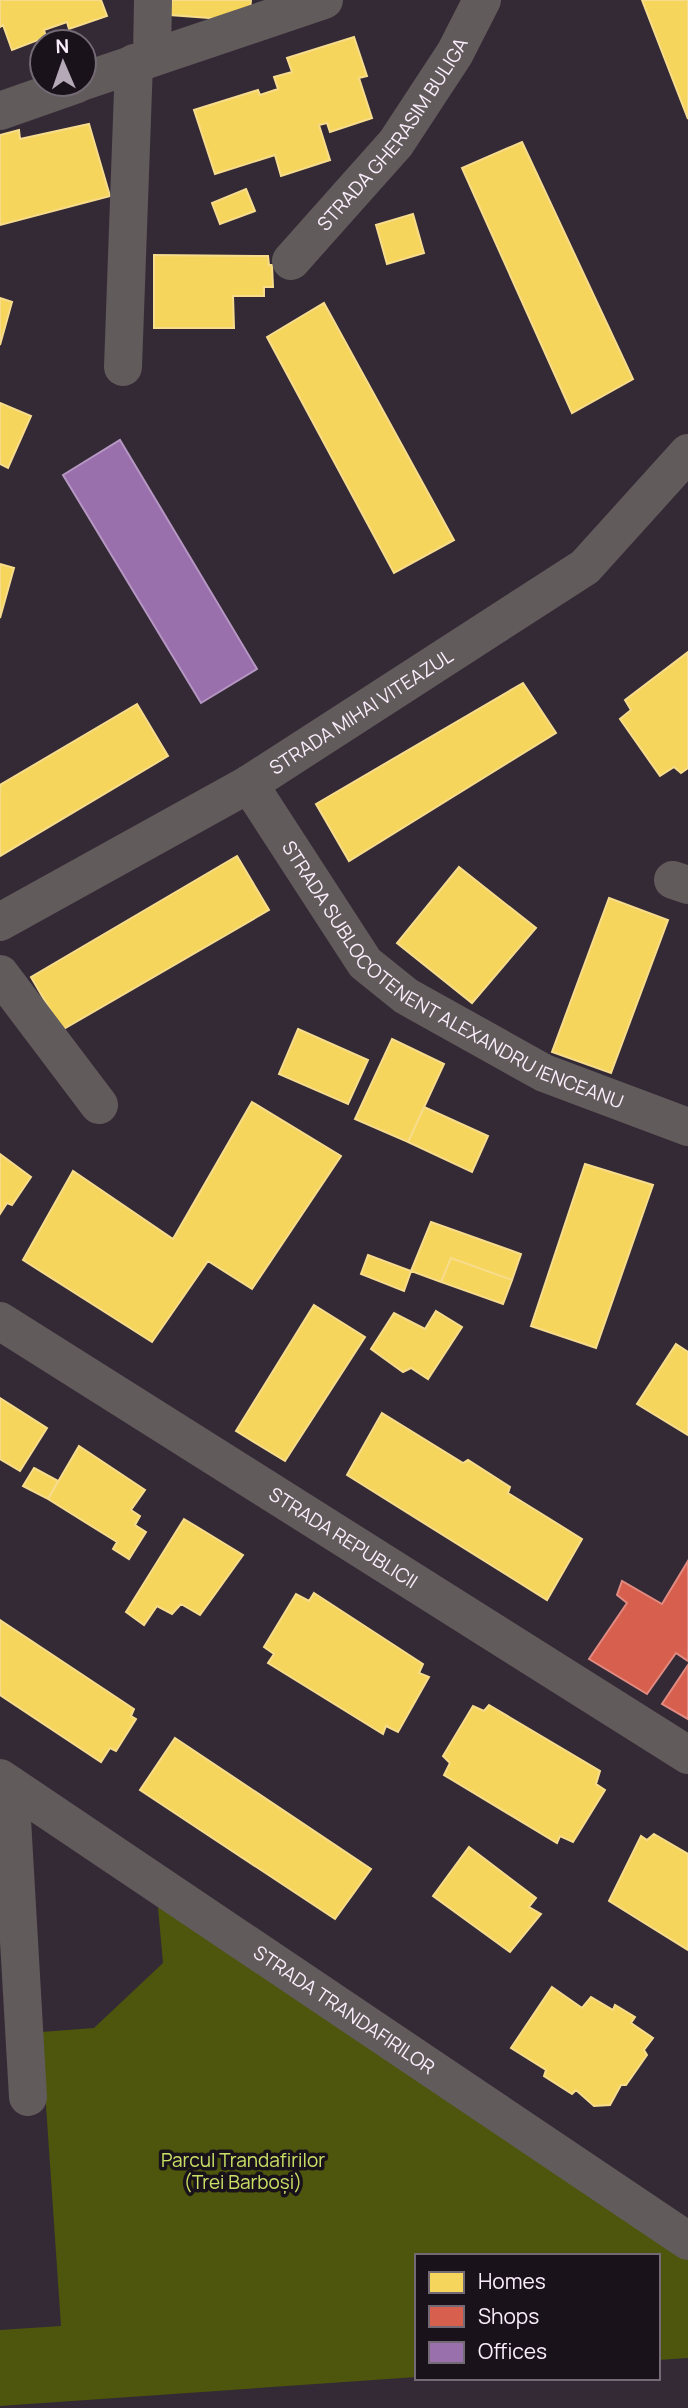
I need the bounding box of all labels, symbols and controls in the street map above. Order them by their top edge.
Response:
north arrow [28,28,98,98]
text: N [55,33,70,59]
street label: STRADA GHERASIM BULIGA [311,33,474,236]
street label: STRADA MIHAI VITEAZUL [264,643,458,781]
street label: STRADA SUBLOCOTENENT ALEXANDRU IENCEANU [276,836,627,1115]
street label: STRADA REPUBLICII [264,1481,423,1594]
street label: STRADA TRANDAFIRILOR [248,1939,440,2080]
park label: Parcul Trandafirilor (Trei Barboși) [161,2147,325,2195]
legend [415,2254,660,2380]
text: Homes [478,2267,546,2295]
text: Shops [478,2302,539,2330]
text: Offices [478,2337,547,2365]

